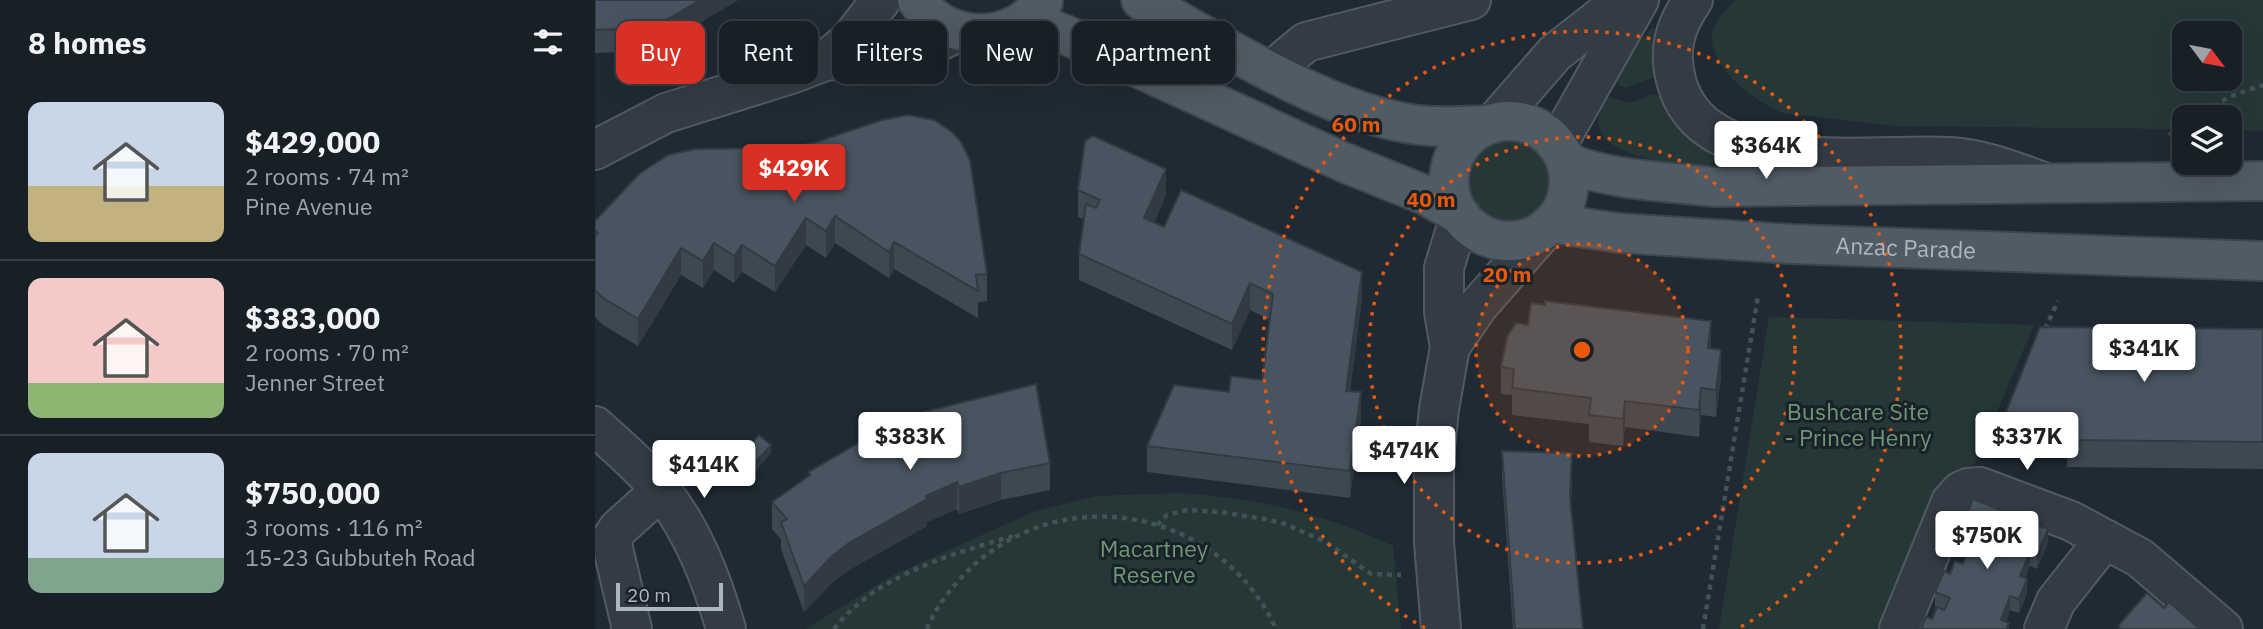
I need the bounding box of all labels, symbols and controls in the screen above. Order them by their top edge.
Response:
chip: Buy [616,21,705,84]
chip: Rent [719,21,818,84]
chip: Filters [832,21,947,84]
chip: New [961,21,1058,84]
chip: Apartment [1072,21,1235,84]
north arrow [2172,21,2242,91]
map controls [2172,21,2242,175]
text: 8 homes [28,23,147,62]
icon: filters [529,23,567,61]
button: layers [2172,105,2242,175]
text: 60 m [1332,110,1380,138]
text: $429,000 [245,122,380,161]
pin: $364K [1717,122,1815,181]
text: $364K [1730,129,1802,159]
icon: home [84,130,168,214]
pin: $429K [745,144,843,204]
text: $429K [758,152,830,182]
text: 2 rooms · 74 m² [245,161,409,191]
text: 40 m [1407,185,1455,213]
text: Pine Avenue [245,191,373,221]
street label: Anzac Parade [1835,230,1976,265]
text: 20 m [1483,260,1531,288]
text: $383,000 [245,298,380,337]
icon: home [84,306,168,390]
pin: $341K [2095,324,2193,384]
text: $341K [2108,332,2180,362]
text: 2 rooms · 70 m² [245,337,409,367]
centre of rings [1570,338,1594,362]
text: Jenner Street [245,367,385,397]
park label: Bushcare Site - Prince Henry [1784,396,1932,452]
pin: $383K [861,412,959,472]
pin: $337K [1978,412,2076,472]
text: $383K [874,420,946,450]
text: $337K [1991,420,2063,450]
pin: $474K [1355,426,1453,486]
text: $474K [1368,434,1440,464]
pin: $414K [655,440,753,500]
text: $414K [668,448,740,478]
text: $750,000 [245,473,380,512]
icon: home [84,481,168,565]
text: 3 rooms · 116 m² [245,512,423,542]
pin: $750K [1938,512,2036,571]
text: $750K [1951,519,2023,549]
park label: Macartney Reserve [1100,533,1209,589]
text: 15-23 Gubbuteh Road [245,542,476,572]
scale bar [616,580,723,612]
text: 20 m [627,583,671,607]

